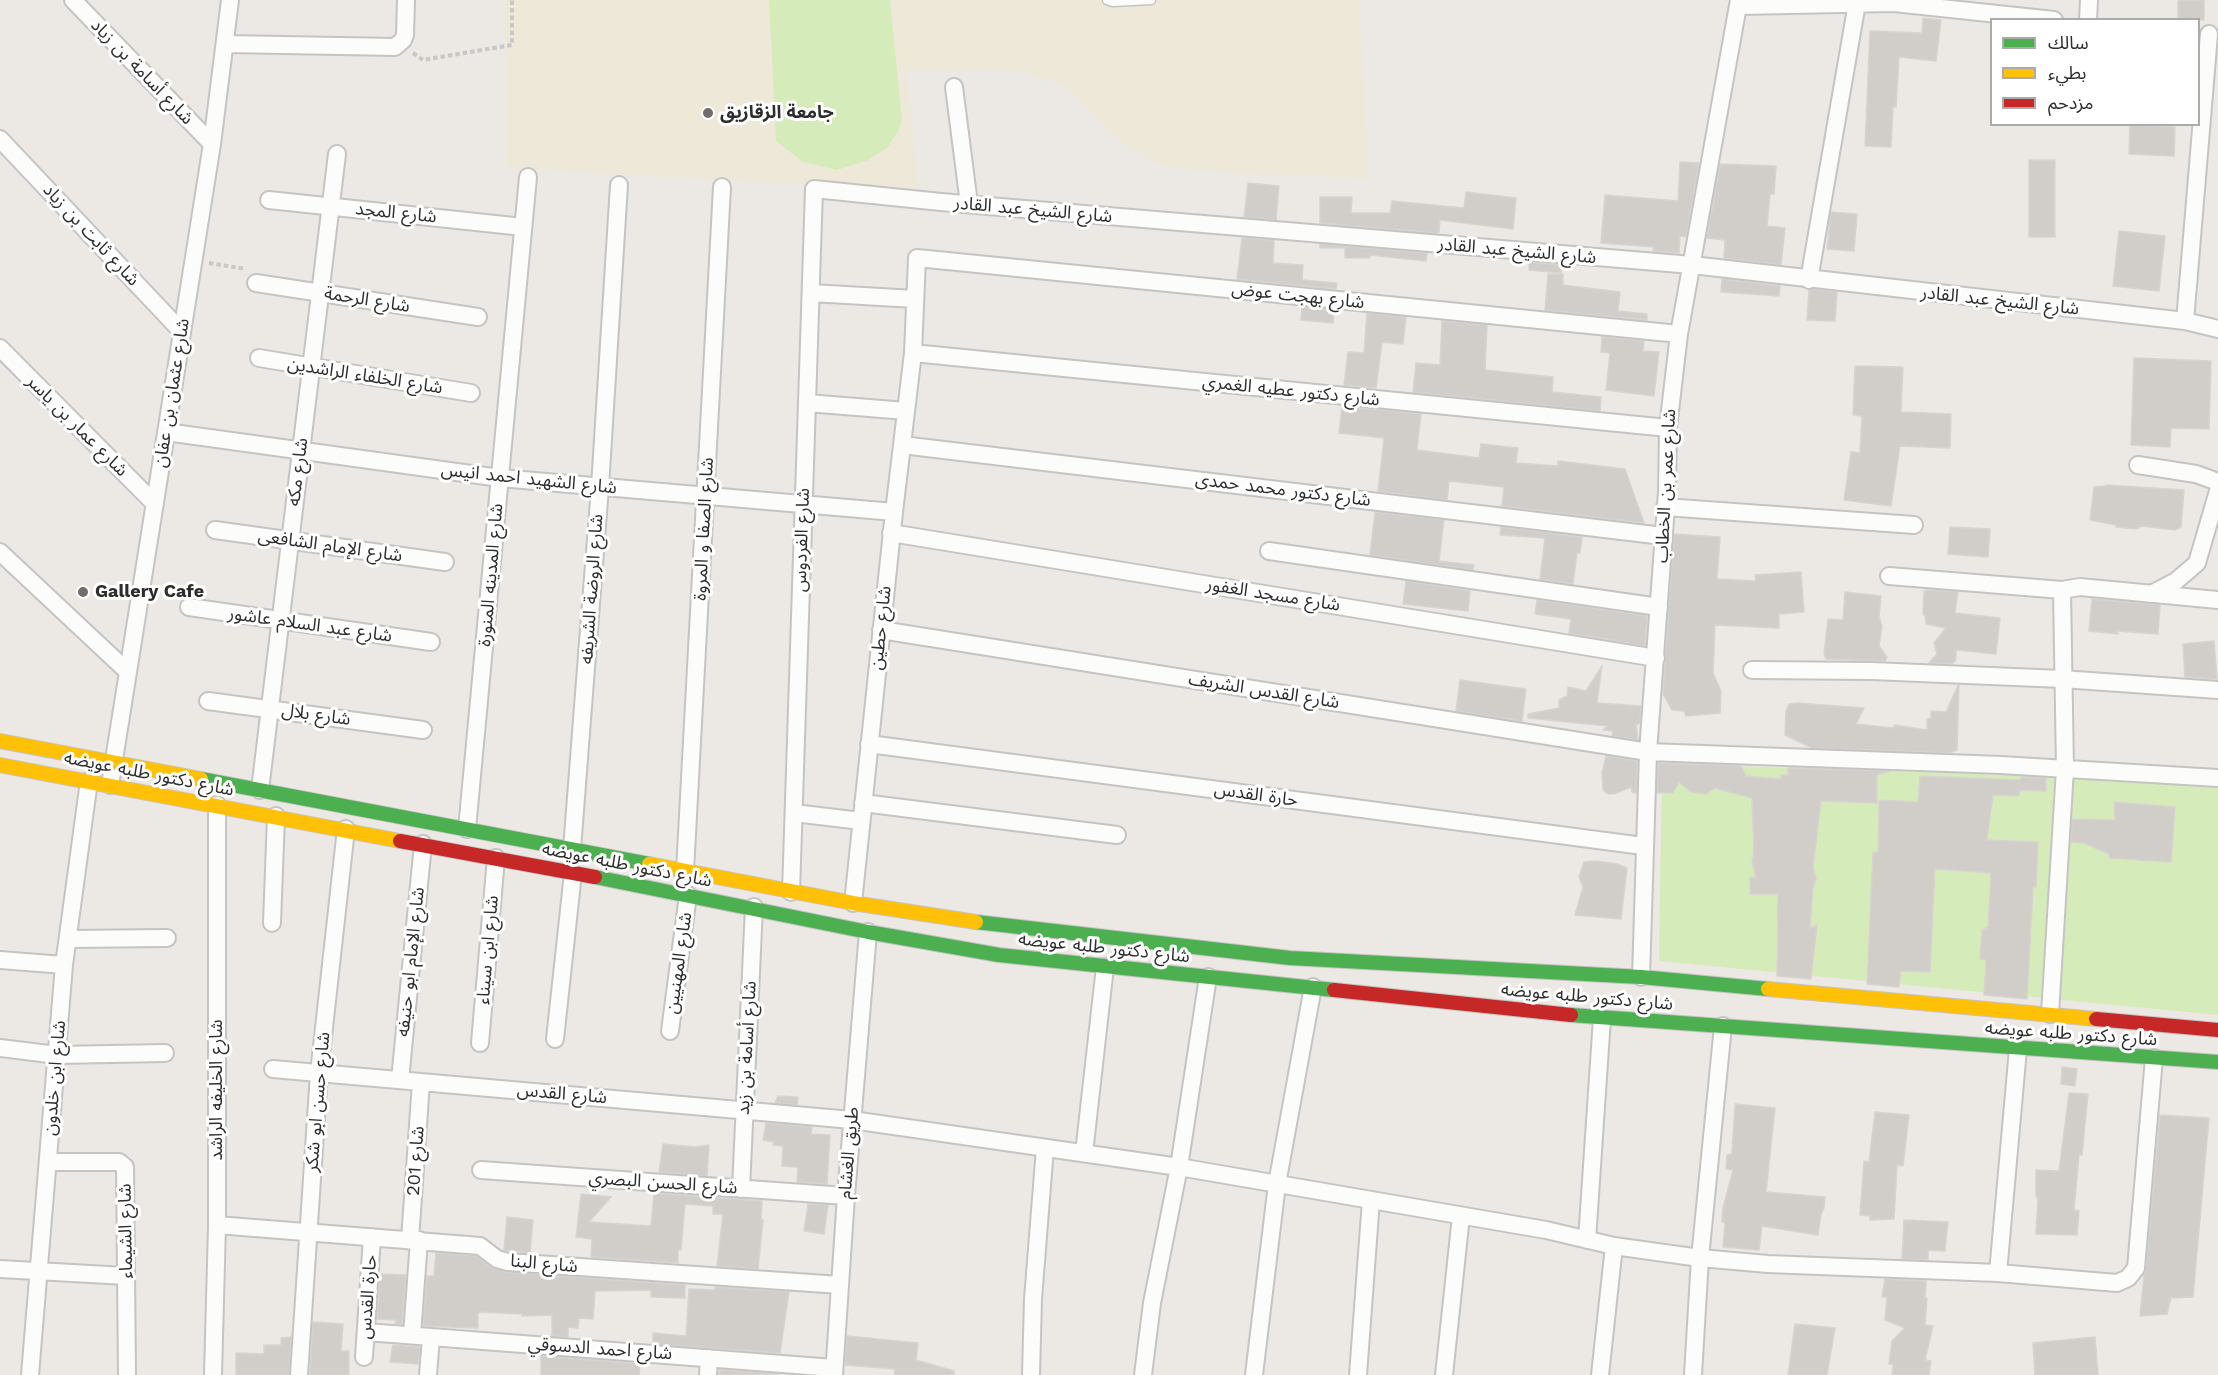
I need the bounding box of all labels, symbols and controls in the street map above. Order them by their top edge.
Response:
street label: شارع أسامة بن زياد [86,15,198,129]
legend [1990,18,2200,126]
text: سالك [2048,32,2089,53]
text: بطيء [2048,62,2086,83]
text: مزدحم [2048,92,2093,113]
place label: جامعة الزقازيق [720,102,834,124]
marker: جامعة الزقازيق [701,106,715,120]
street label: شارع ثابت بن زياد [38,179,144,291]
street label: شارع الشيخ عبد القادر [953,192,1113,228]
street label: شارع المجد [354,198,438,228]
street label: شارع الشيخ عبد القادر [1437,233,1597,269]
street label: شارع بهجت عوض [1230,278,1366,314]
street label: شارع الشيخ عبد القادر [1920,282,2080,320]
street label: شارع الرحمة [323,283,411,317]
street label: شارع عثمان بن عفان [150,317,194,469]
street label: شارع الخلفاء الراشدين [286,353,444,399]
street label: شارع عمار بن ياسر [22,371,132,481]
street label: شارع دكتور عطيه الغمري [1201,371,1381,411]
street label: شارع عمر بن الخطاب [1651,408,1681,564]
street label: شارع مكه [283,437,313,507]
street label: شارع الصفا و المروة [689,457,719,601]
street label: شارع الشهيد احمد انيس [440,459,618,499]
street label: شارع دكتور محمد حمدى [1194,469,1372,511]
street label: شارع الفردوس [789,488,815,592]
street label: شارع المدينه المنورة [474,502,508,648]
street label: شارع الروضة الشريفه [576,513,608,665]
street label: شارع الإمام الشافعى [256,525,404,567]
street label: شارع مسجد الغفور [1204,574,1342,616]
place label: Gallery Cafe [95,581,204,603]
marker: Gallery Cafe [76,585,90,599]
street label: شارع حطين [866,585,896,671]
street label: شارع عبد السلام عاشور [227,603,393,647]
street label: شارع القدس الشريف [1187,668,1341,714]
street label: شارع بلال [280,699,352,731]
street label: شارع دكتور طلبه عويضه [62,747,236,801]
street label: حارة القدس [1213,778,1299,812]
street label: شارع دكتور طلبه عويضه [540,838,714,892]
street label: شارع الإمام ابو حنيفه [392,886,430,1038]
street label: شارع ابن سيناء [472,895,504,1005]
street label: شارع المهنيين [661,911,697,1015]
street label: شارع دكتور طلبه عويضه [1017,928,1191,968]
street label: شارع دكتور طلبه عويضه [1500,979,1674,1015]
street label: شارع أسامة بن زيد [733,980,761,1116]
street label: شارع دكتور طلبه عويضه [1984,1017,2158,1051]
street label: شارع ابن خلدون [39,1019,71,1137]
street label: شارع الخليفه الراشد [206,1019,228,1161]
street label: شارع حسن ابو شكر [301,1031,335,1173]
street label: شارع القدس [516,1079,608,1109]
street label: طريق الغشام [834,1106,864,1200]
street label: شارع 201 [403,1125,429,1197]
street label: شارع الحسن البصري [588,1167,738,1199]
street label: شارع الشيماء [114,1183,138,1279]
street label: شارع البنا [509,1250,579,1278]
street label: حارة القدس [354,1254,382,1340]
street label: شارع احمد الدسوقي [527,1333,673,1365]

